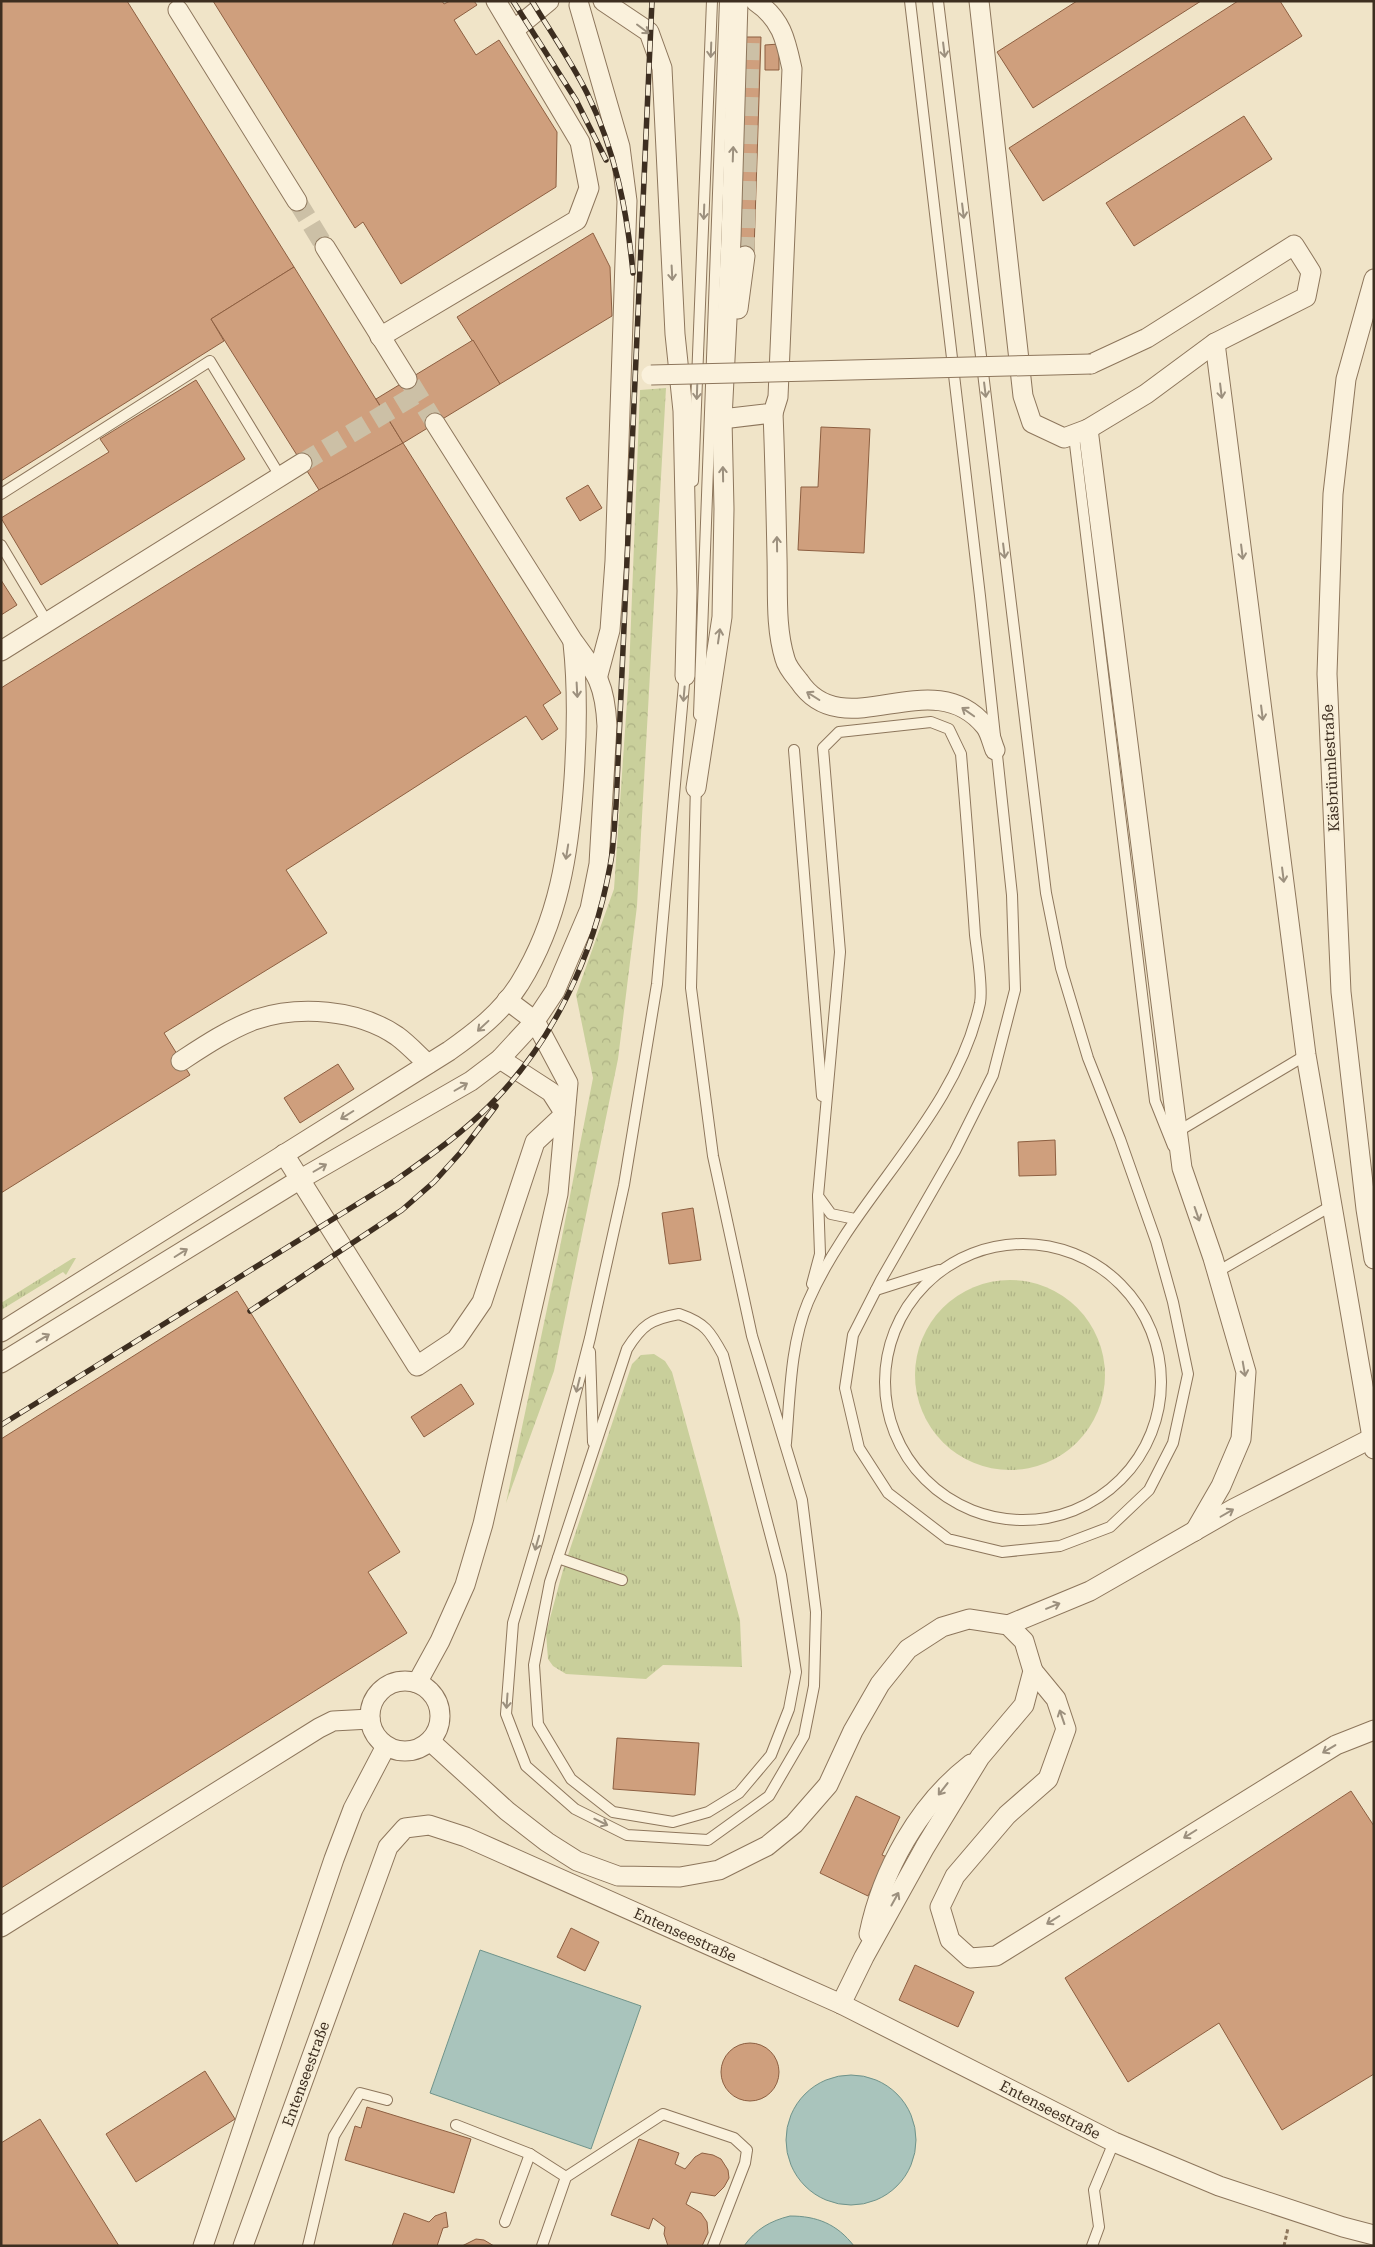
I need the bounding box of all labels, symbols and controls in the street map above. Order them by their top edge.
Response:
one-way arrow [636,23,649,34]
one-way arrow [939,41,949,57]
one-way arrow [706,42,715,58]
one-way arrow [728,147,738,163]
one-way arrow [958,203,968,219]
one-way arrow [699,204,709,220]
one-way arrow [668,264,677,280]
one-way arrow [980,381,990,397]
one-way arrow [1216,383,1226,399]
one-way arrow [692,384,701,400]
one-way arrow [718,466,728,482]
one-way arrow [772,536,782,552]
one-way arrow [999,543,1009,559]
one-way arrow [1237,544,1247,560]
one-way arrow [714,629,724,645]
one-way arrow [573,682,582,698]
one-way arrow [679,686,688,702]
one-way arrow [806,690,820,700]
street label: Käsbrünnlestraße [1319,704,1343,832]
one-way arrow [1258,705,1268,721]
one-way arrow [961,707,975,717]
one-way arrow [562,844,572,860]
one-way arrow [1278,866,1288,882]
one-way arrow [476,1020,489,1032]
one-way arrow [453,1081,467,1091]
one-way arrow [341,1110,355,1120]
one-way arrow [313,1163,327,1173]
one-way arrow [1193,1205,1203,1221]
one-way arrow [174,1247,188,1257]
one-way arrow [35,1332,49,1342]
one-way arrow [1240,1361,1250,1377]
one-way arrow [573,1377,582,1393]
one-way arrow [1219,1508,1234,1518]
one-way arrow [532,1534,542,1550]
one-way arrow [1045,1601,1060,1611]
one-way arrow [503,1693,512,1709]
one-way arrow [1057,1710,1066,1725]
one-way arrow [1322,1744,1336,1754]
one-way arrow [938,1782,949,1795]
one-way arrow [593,1818,608,1827]
one-way arrow [1184,1829,1198,1839]
one-way arrow [891,1892,901,1906]
street label: Entenseestraße [631,1904,739,1966]
one-way arrow [1046,1915,1060,1925]
street label: Entenseestraße [279,2019,333,2129]
street label: Entenseestraße [997,2077,1103,2143]

